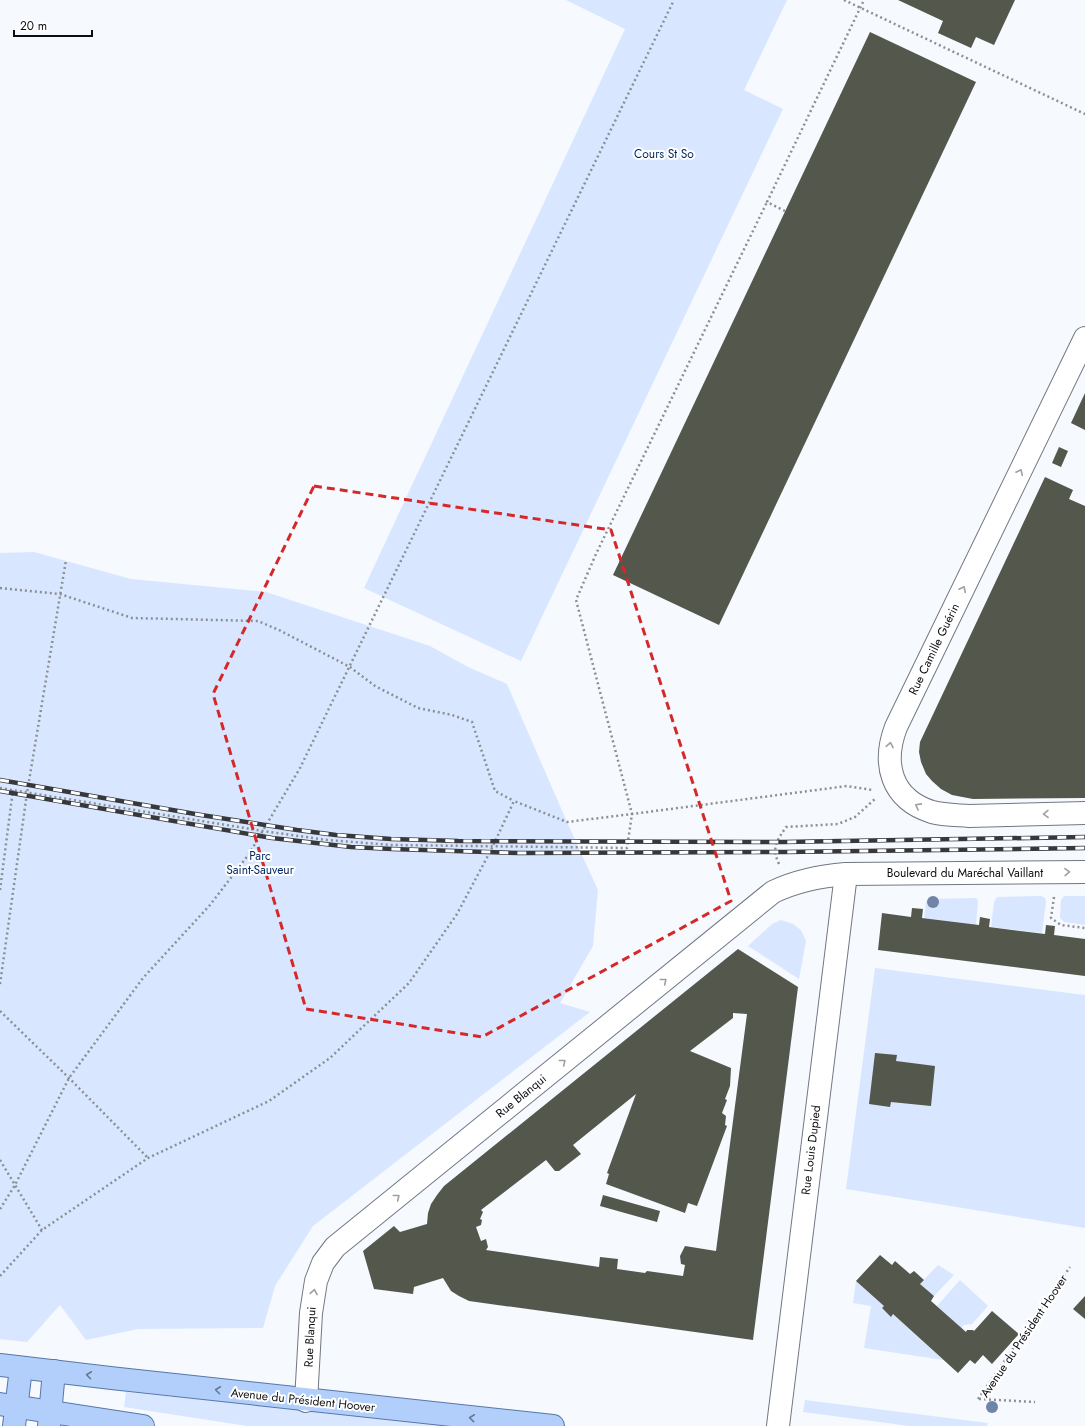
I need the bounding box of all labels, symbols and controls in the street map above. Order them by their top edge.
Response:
scale bar [14,12,92,38]
text: 20 m [20,17,47,35]
park label: Cours St So [634,145,694,163]
one-way arrow [1015,469,1023,477]
one-way arrow [958,586,966,594]
street label: Rue Camille Guérin [904,600,964,698]
one-way arrow [886,742,894,748]
one-way arrow [915,803,922,810]
one-way arrow [1043,810,1049,818]
park label: Parc Saint-Sauveur [226,847,295,879]
street label: Boulevard du Maréchal Vaillant [887,864,1043,882]
one-way arrow [1064,868,1070,877]
one-way arrow [659,978,667,985]
one-way arrow [558,1060,566,1067]
street label: Rue Blanqui [492,1070,550,1122]
street label: Rue Louis Dupied [797,1104,825,1196]
one-way arrow [392,1195,399,1202]
street label: Avenue du Président Hoover [976,1270,1072,1401]
one-way arrow [309,1289,317,1295]
street label: Rue Blanqui [299,1306,321,1368]
one-way arrow [85,1371,92,1380]
street label: Avenue du Président Hoover [230,1383,377,1417]
one-way arrow [215,1386,221,1395]
one-way arrow [469,1413,475,1422]

